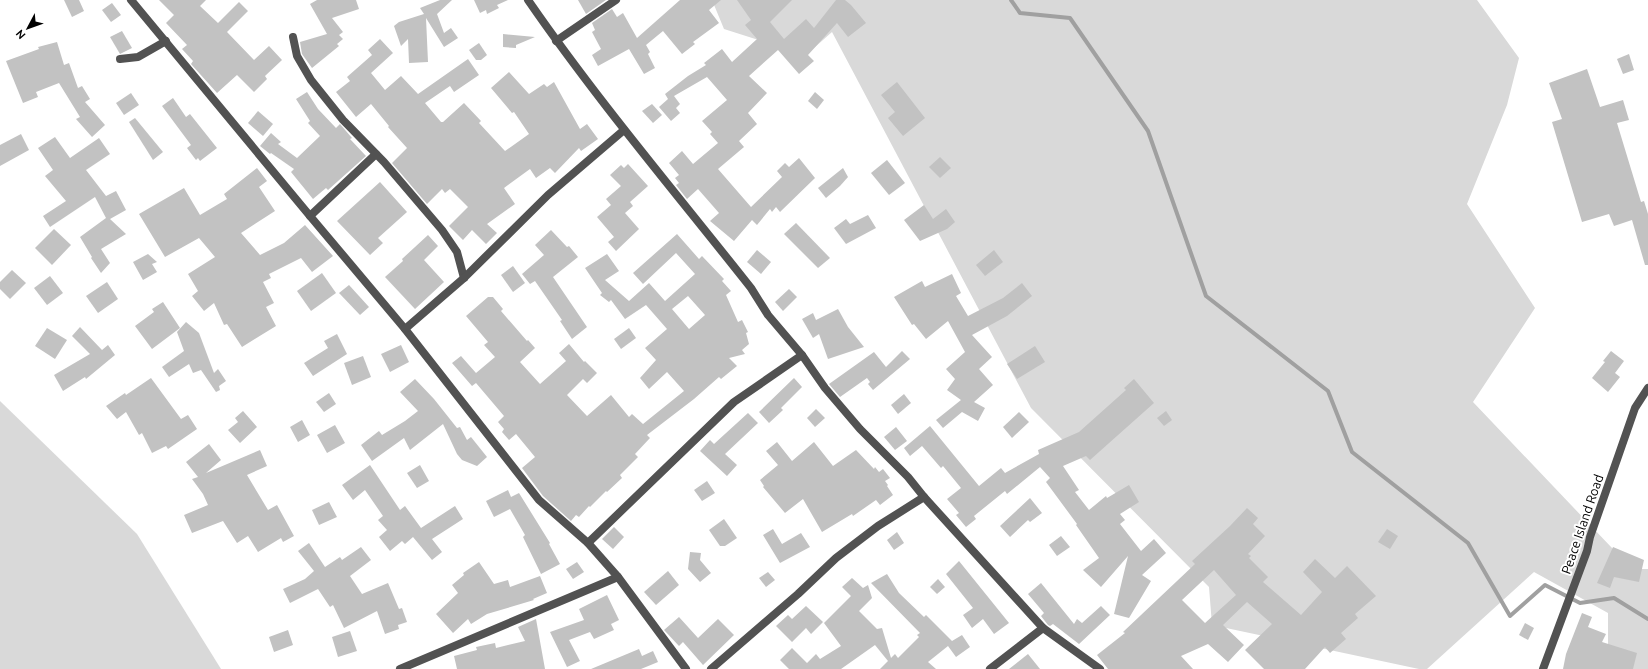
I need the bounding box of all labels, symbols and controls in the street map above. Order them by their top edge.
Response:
north arrow [8,8,48,48]
text: N [13,28,28,42]
street label: Peace Island Road [1558,472,1606,576]

